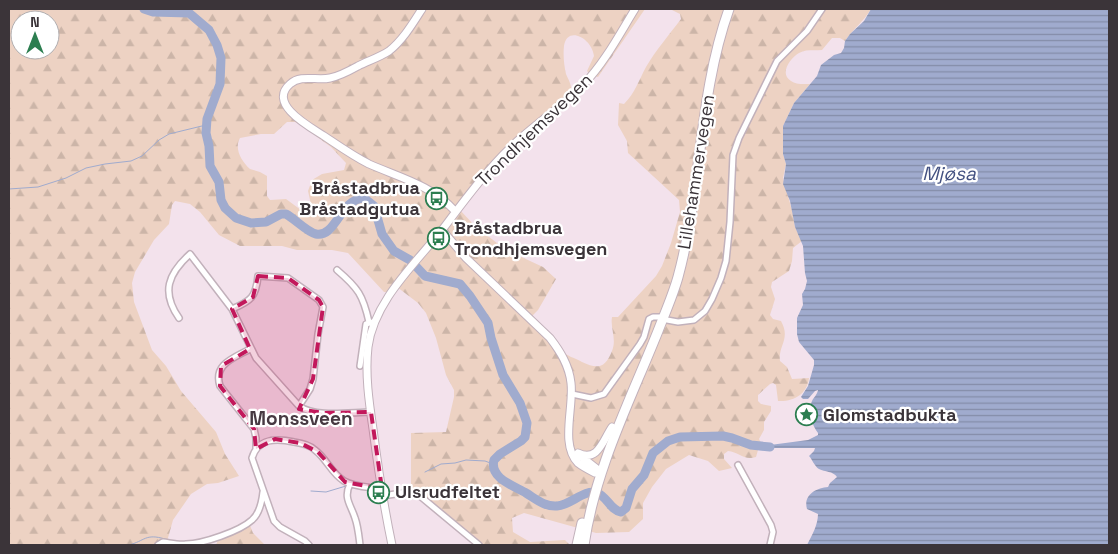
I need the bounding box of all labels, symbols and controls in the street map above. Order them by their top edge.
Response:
north arrow [10,10,60,60]
text: N [30,13,40,31]
street label: Trondhjemsvegen [470,68,597,191]
street label: Lillehammervegen [672,93,719,251]
water label: Mjøsa [922,161,976,186]
place label: Bråstadbrua Bråstadgutua [299,176,421,220]
bus stop icon: Bråstadbrua Bråstadgutua [424,186,448,210]
place label: Bråstadbrua Trondhjemsvegen [454,216,607,260]
bus stop icon: Bråstadbrua Trondhjemsvegen [426,226,450,250]
place icon: Glomstadbukta [795,403,819,427]
place label: Glomstadbukta [823,403,957,426]
district label: Monssveen [249,406,353,431]
bus stop icon: Ulsrudfeltet [367,480,391,504]
place label: Ulsrudfeltet [395,480,500,503]

